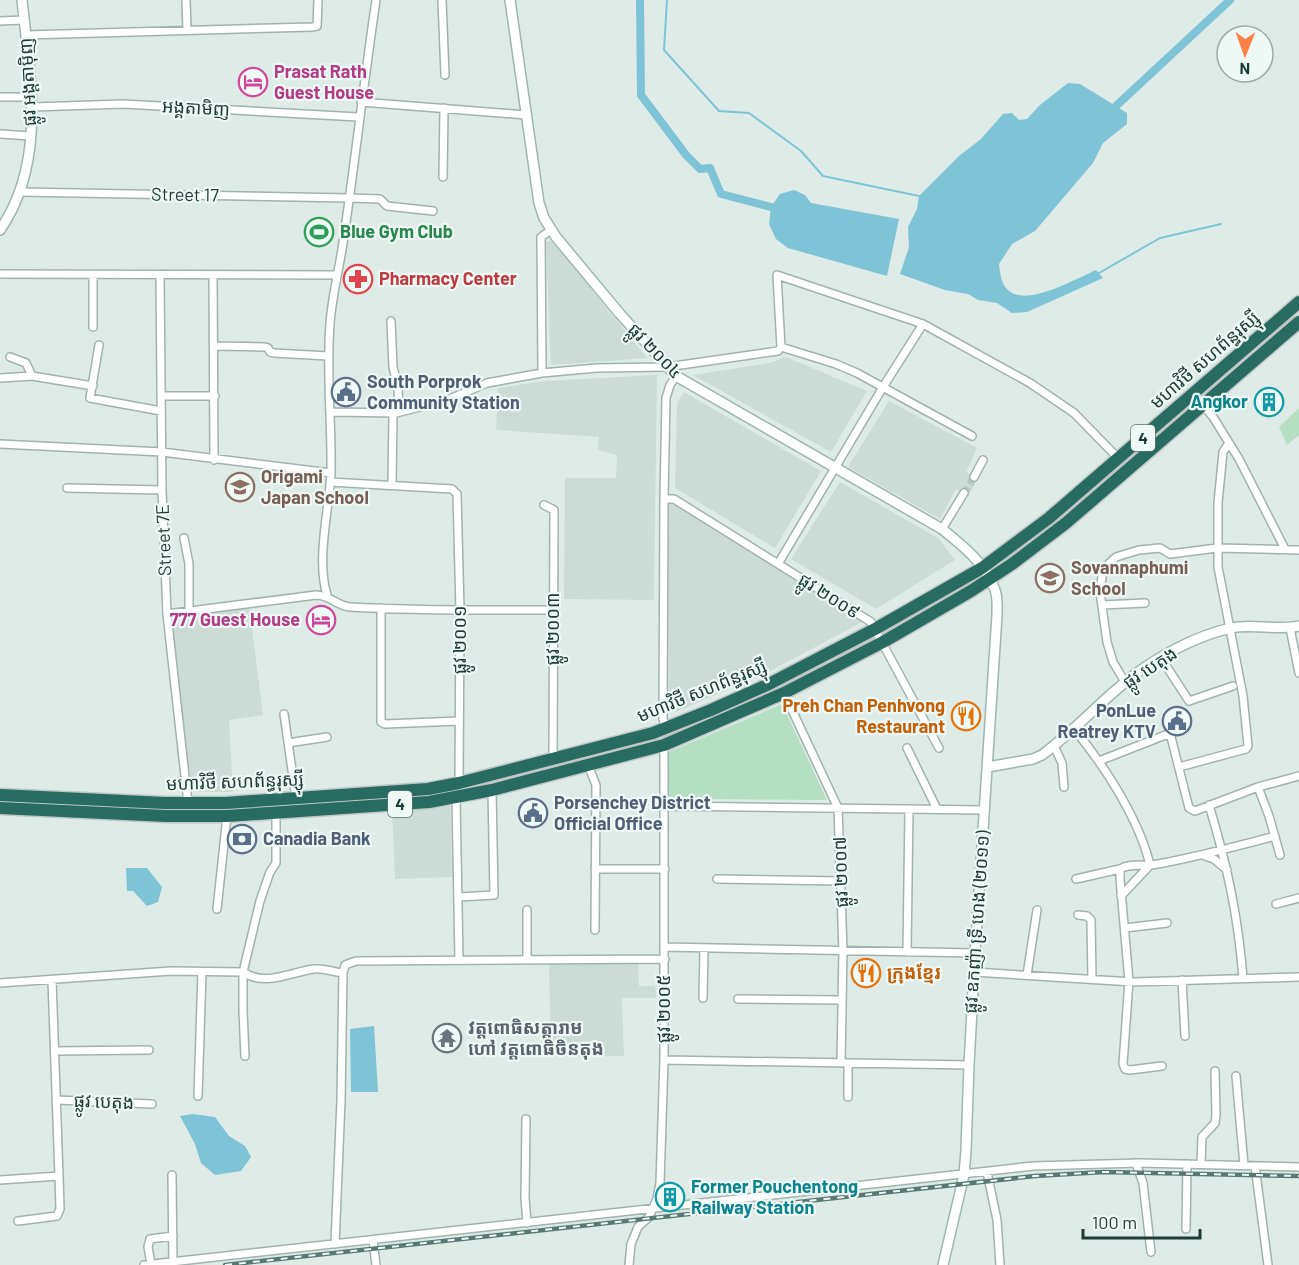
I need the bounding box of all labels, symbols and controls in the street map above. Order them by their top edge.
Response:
north arrow [1215,24,1275,84]
street label: ផ្លូវ អង្តតាម៉ិញ [14,37,47,127]
place label: Prasat Rath Guest House [274,60,374,103]
text: N [1239,60,1250,79]
hotel icon: Prasat Rath Guest House [237,66,269,98]
street label: អង្គតាមិញ [161,94,231,121]
street label: Street 17 [151,182,219,206]
sports icon: Blue Gym Club [303,216,335,248]
place label: Blue Gym Club [340,220,453,242]
pharmacy icon: Pharmacy Center [342,263,374,295]
place label: Pharmacy Center [379,267,517,289]
street label: មហាវិថី សហព័ន្ធរុស្ស៊ី [1145,306,1268,418]
street label: ផ្លូវ ២០០៤ [619,318,688,387]
place label: South Porprok Community Station [367,370,520,413]
public building icon: South Porprok Community Station [330,376,362,408]
building icon: Angkor [1253,386,1285,418]
place label: Angkor [1190,390,1248,412]
road number: 4 [1131,425,1155,451]
place label: Origami Japan School [261,465,369,508]
school or university icon: Origami Japan School [224,471,256,503]
street label: Street 7E [151,504,175,576]
place label: Sovannaphumi School [1071,556,1188,599]
school or university icon: Sovannaphumi School [1034,562,1066,594]
street label: ផ្លូវ ២០០៩ [791,568,865,628]
street label: ផ្លូវ ២០០៣ [541,593,569,665]
hotel icon: 777 Guest House [305,604,337,636]
street label: ផ្លូវ ២០០១ [448,606,476,674]
place label: 777 Guest House [170,608,300,630]
street label: ផ្លូវ បេតុង [1118,641,1184,698]
street label: មហាវិថី សហព័ន្ធរុស្ស៊ី [634,654,772,732]
place label: Preh Chan Penhvong Restaurant [783,694,945,737]
place label: PonLue Reatrey KTV [1058,699,1156,742]
restaurant icon: Preh Chan Penhvong Restaurant [950,700,982,732]
public building icon: PonLue Reatrey KTV [1161,705,1193,737]
street label: មហាវិថី សហព័ន្ធរុស្ស៊ី [166,768,304,801]
road number: 4 [388,791,412,817]
place label: Porsenchey District Official Office [554,791,711,834]
public building icon: Porsenchey District Official Office [517,797,549,829]
bank icon: Canadia Bank [226,823,258,855]
place label: Canadia Bank [263,827,371,849]
street label: ផ្លូវ ឧកញ៉ា ទ្រី ហេង (២០១១) [959,829,1000,1015]
street label: ផ្លូវ ២០០៧ [828,836,859,908]
restaurant icon: ក្រុងខ្មែរ [850,957,882,989]
place label: ក្រុងខ្មែរ [887,961,941,984]
street label: ផ្លូវ ២០០៥ [652,975,680,1043]
place label: វត្តពោធិសត្តារាម ហៅ វត្តពោធិចិនតុង [468,1016,604,1060]
temple icon: វត្តពោធិសត្តារាម ហៅ វត្តពោធិចិនតុង [431,1022,463,1054]
street label: ផ្លូវ បេតុង [73,1089,135,1119]
place label: Former Pouchentong Railway Station [691,1175,858,1218]
building icon: Former Pouchentong Railway Station [654,1181,686,1213]
scale bar [1083,1202,1200,1240]
text: 100 m [1092,1211,1137,1233]

